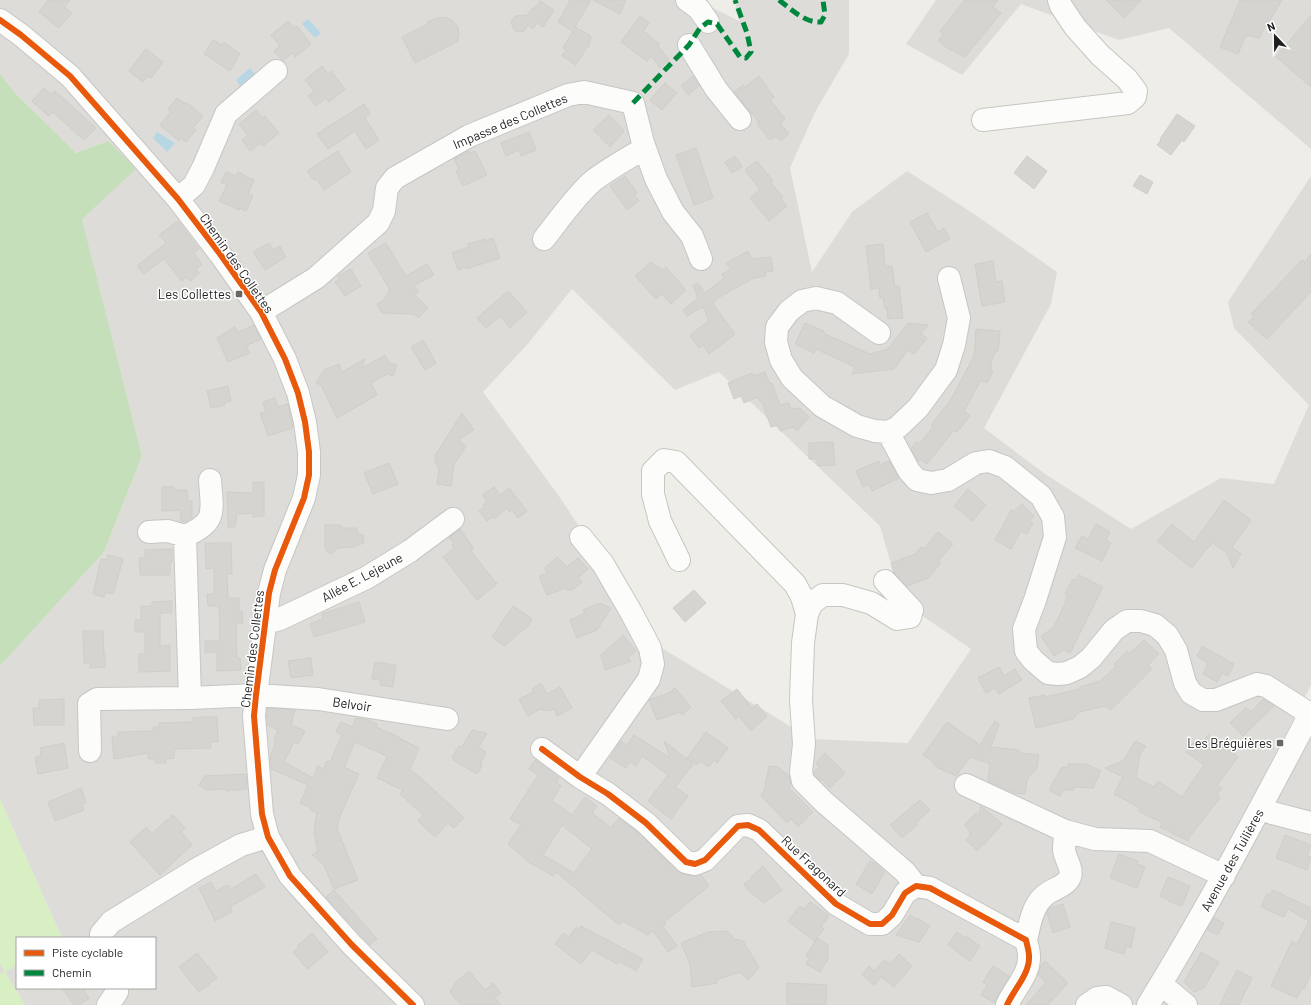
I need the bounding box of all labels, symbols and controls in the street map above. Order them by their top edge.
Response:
north arrow [1255,16,1295,56]
text: N [1265,19,1277,34]
street label: Impasse des Collettes [450,90,570,152]
street label: Chemin des Collettes [197,210,277,316]
place label: Les Collettes [158,286,231,302]
marker: Les Collettes [234,289,244,299]
street label: Allée E. Lejeune [319,549,405,605]
street label: Chemin des Collettes [237,589,267,709]
street label: Belvoir [331,693,373,715]
place label: Les Bréguières [1187,735,1272,751]
marker: Les Bréguières [1275,738,1285,748]
street label: Avenue des Tuilières [1197,806,1267,914]
street label: Rue Fragonard [778,832,850,900]
legend [16,937,156,989]
text: Piste cyclable [52,945,123,959]
text: Chemin [52,965,92,979]

